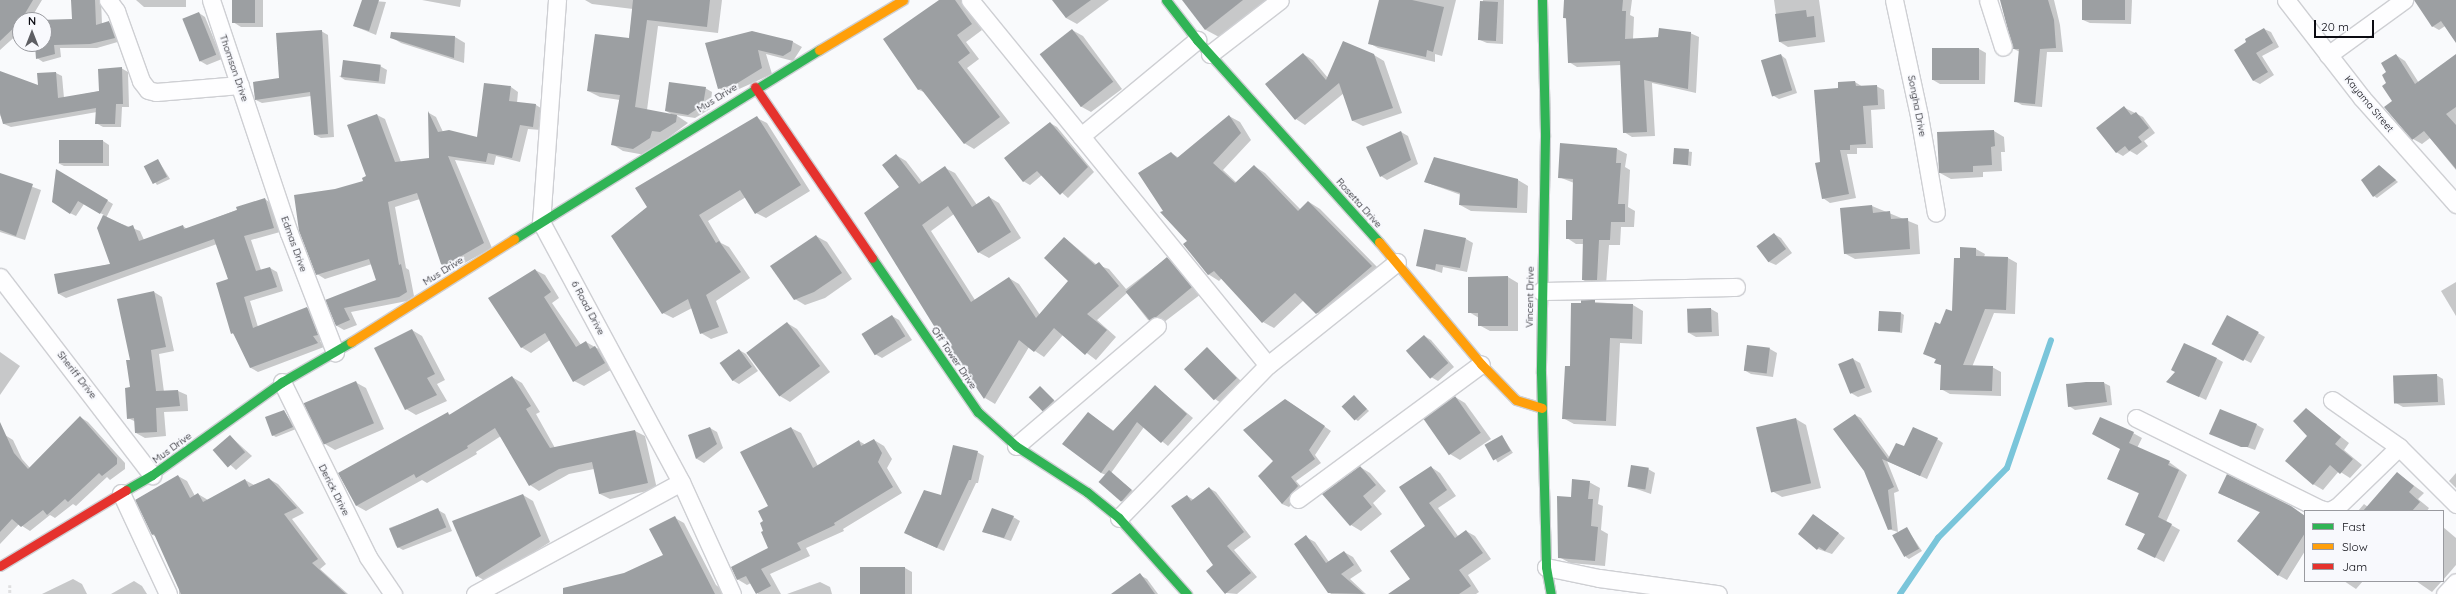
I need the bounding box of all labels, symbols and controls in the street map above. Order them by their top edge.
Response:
north arrow [12,12,52,52]
scale bar [2316,12,2376,38]
text: N [28,14,36,28]
text: 20 m [2321,19,2349,34]
street label: Thomson Drive [217,33,251,103]
street label: Kayama Street [2342,73,2396,135]
street label: Songha Drive [1905,74,1929,138]
street label: Mus Drive [695,81,739,115]
street label: Rosetta Drive [1334,176,1384,230]
street label: Edmas Drive [278,215,310,273]
street label: Mus Drive [421,254,465,288]
street label: Vincent Drive [1523,266,1537,328]
street label: 6 Road Drive [569,279,607,337]
street label: Off Tower Drive [929,325,979,391]
street label: Sheriff Drive [55,349,99,401]
street label: Mus Drive [150,430,194,466]
street label: Derick Drive [316,462,352,518]
legend [2304,510,2444,582]
text: Fast [2342,519,2366,534]
text: Slow [2342,539,2368,554]
text: Jam [2342,559,2367,574]

